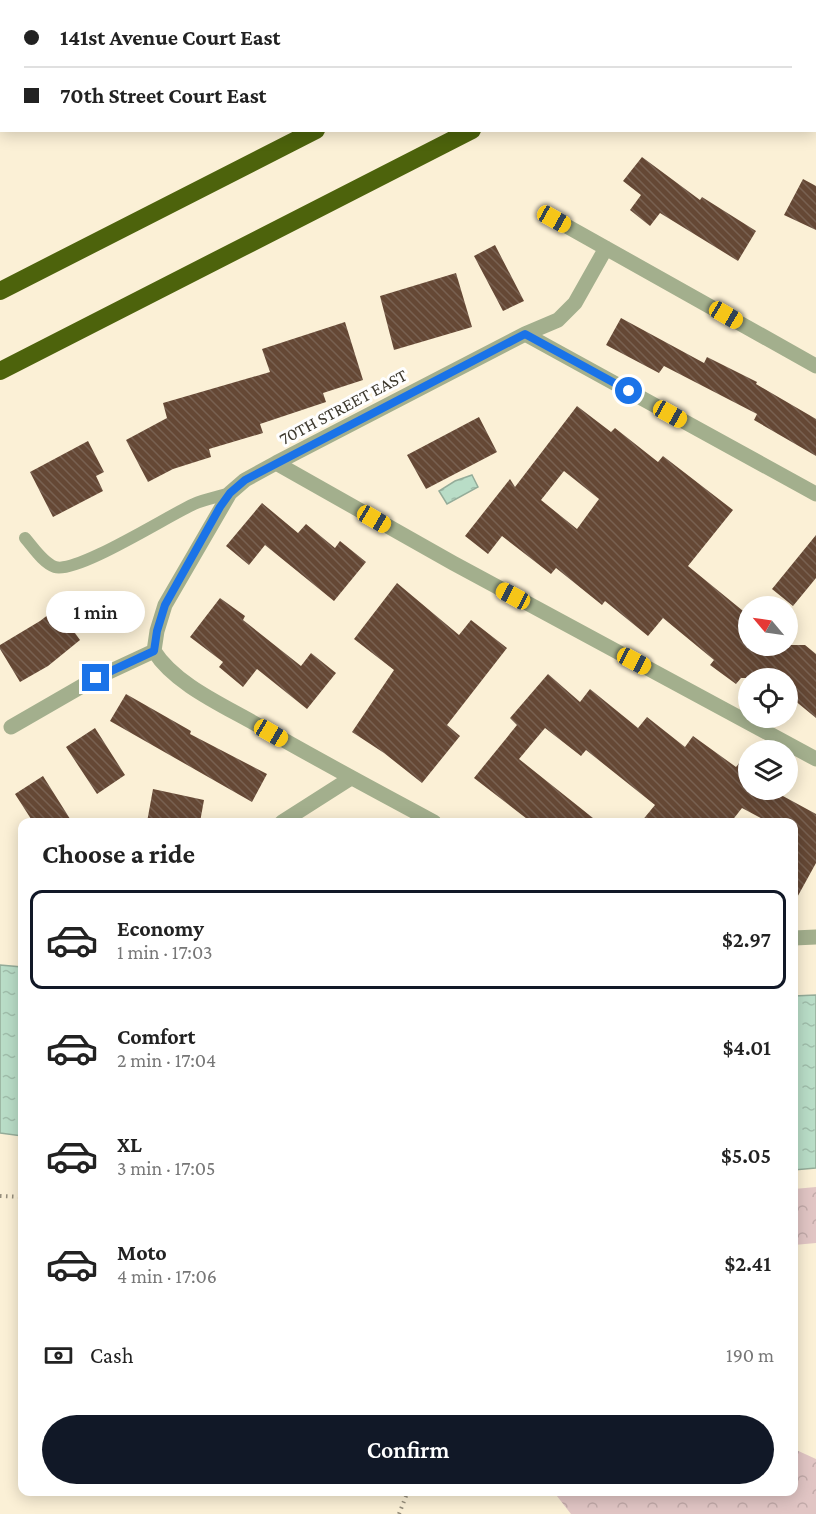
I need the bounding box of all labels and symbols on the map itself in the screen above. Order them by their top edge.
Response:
car [534,202,574,236]
car [706,298,746,332]
street label: 70TH STREET EAST [276,365,411,449]
route start [615,377,642,404]
car [650,397,690,431]
car [354,502,394,536]
car [493,580,533,612]
callout: 1 min [46,591,146,633]
north arrow [738,596,798,656]
car [614,645,654,677]
route end [82,664,109,691]
car [251,716,291,750]

